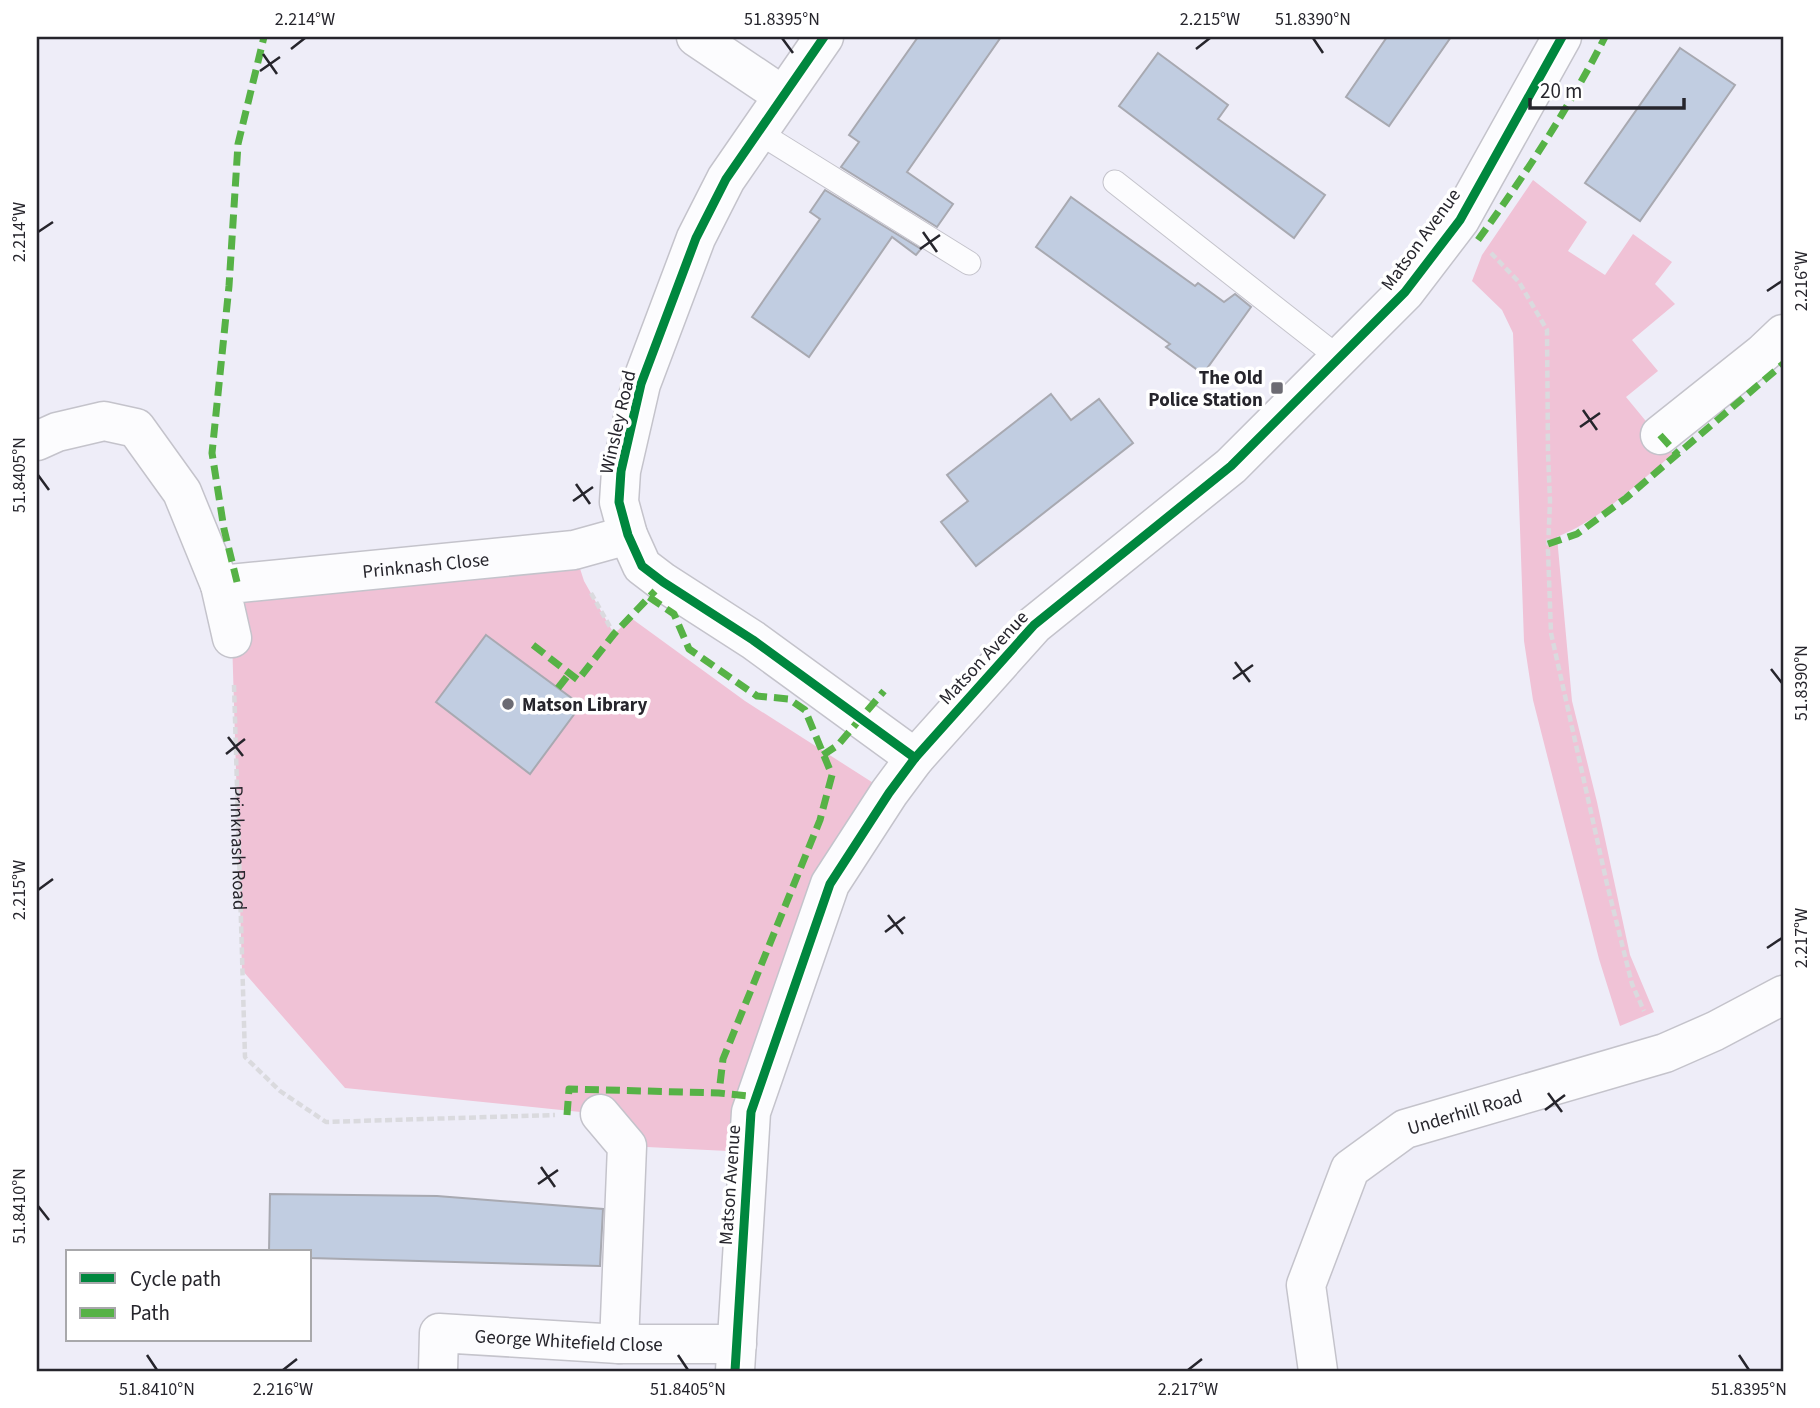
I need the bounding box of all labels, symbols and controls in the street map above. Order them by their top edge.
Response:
text: 2.214°W [275,7,335,32]
text: 51.8395°N [744,7,820,32]
text: 2.215°W [1180,7,1240,32]
text: 51.8390°N [1275,7,1351,32]
scale bar [1530,66,1684,110]
text: 20 m [1540,76,1582,106]
street label: Matson Avenue [1375,183,1468,297]
text: 2.214°W [7,202,32,262]
text: 2.216°W [1789,251,1814,311]
place label: The Old Police Station [1148,365,1263,414]
street label: Winsley Road [593,368,644,477]
marker: The Old Police Station [1269,380,1285,396]
text: 51.8405°N [7,437,32,513]
street label: Prinknash Close [361,546,491,586]
street label: Matson Avenue [933,605,1035,711]
text: 51.8390°N [1789,645,1814,721]
place label: Matson Library [522,692,648,719]
marker: Matson Library [500,696,516,712]
street label: Prinknash Road [222,785,253,911]
text: 2.215°W [7,860,32,920]
text: 2.217°W [1789,908,1814,968]
street label: Underhill Road [1404,1083,1526,1143]
street label: Matson Avenue [713,1124,748,1246]
text: 51.8410°N [7,1168,32,1244]
legend [66,1250,312,1342]
text: Cycle path [130,1264,221,1294]
text: Path [130,1298,170,1328]
street label: George Whitefield Close [474,1323,663,1359]
text: 51.8410°N [119,1377,195,1402]
text: 2.216°W [253,1377,313,1402]
text: 51.8405°N [650,1377,726,1402]
text: 2.217°W [1158,1377,1218,1402]
text: 51.8395°N [1711,1377,1787,1402]

